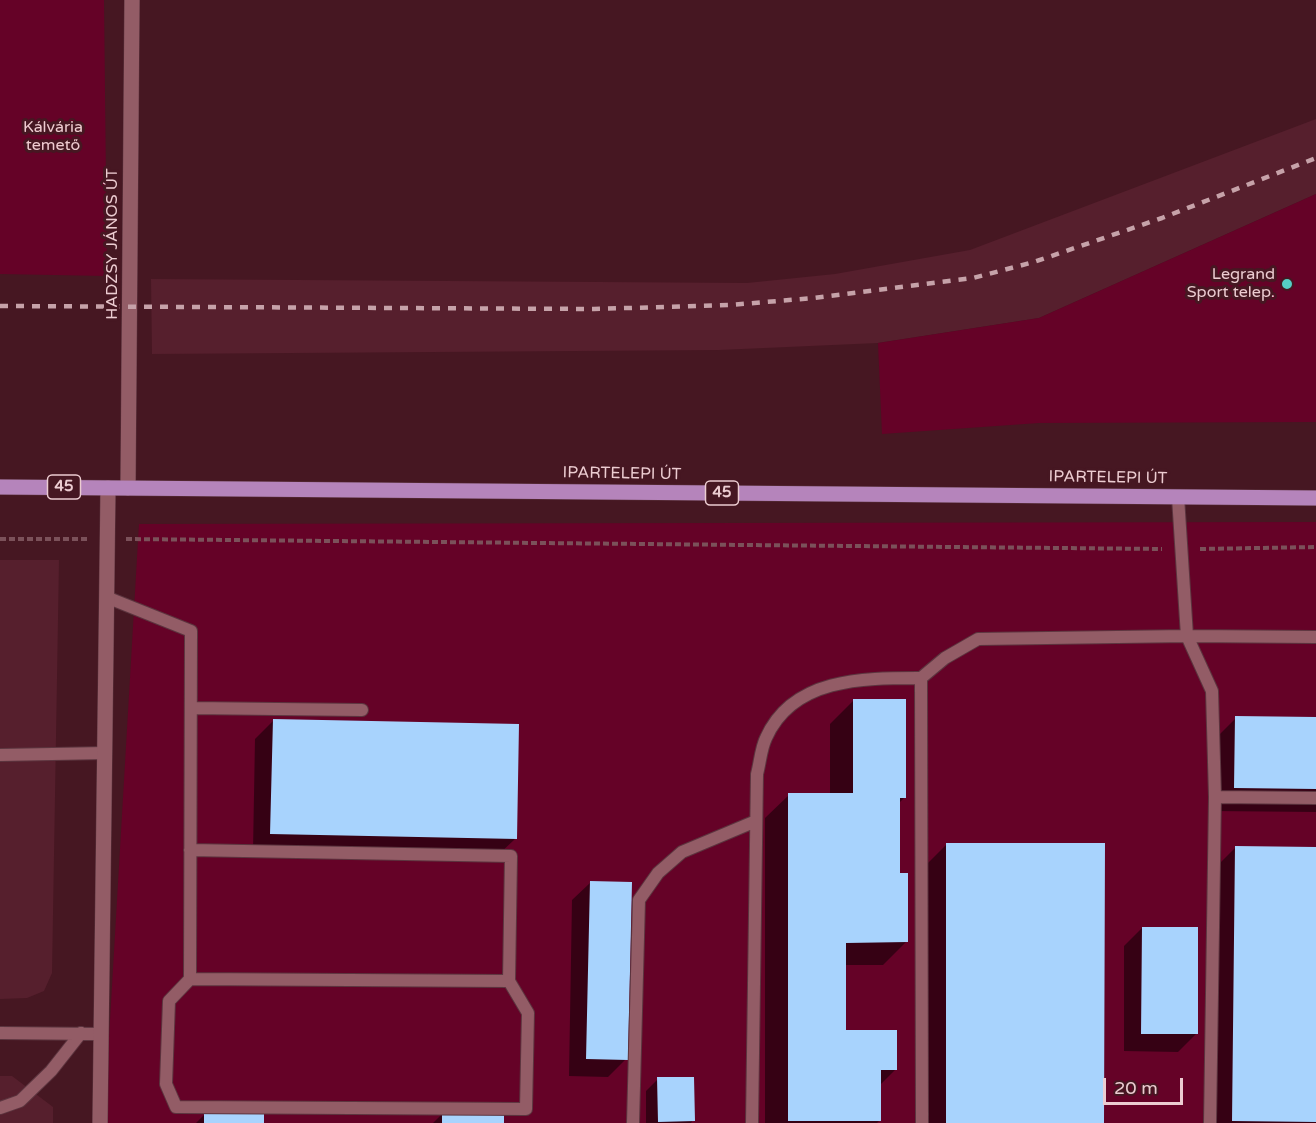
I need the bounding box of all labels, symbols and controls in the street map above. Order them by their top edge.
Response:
park label: Kálvária temető [23,118,83,156]
street label: HADZSY JÁNOS ÚT [103,168,123,320]
place label: Legrand Sport telep. [1187,265,1275,303]
marker: Legrand Sport telep. [1280,277,1294,291]
street label: IPARTELEPI ÚT [563,463,681,485]
street label: IPARTELEPI ÚT [1049,467,1167,489]
road number: 45 [48,475,80,499]
road number: 45 [706,481,738,505]
scale bar [1106,1066,1186,1104]
text: 20 m [1114,1077,1158,1099]

